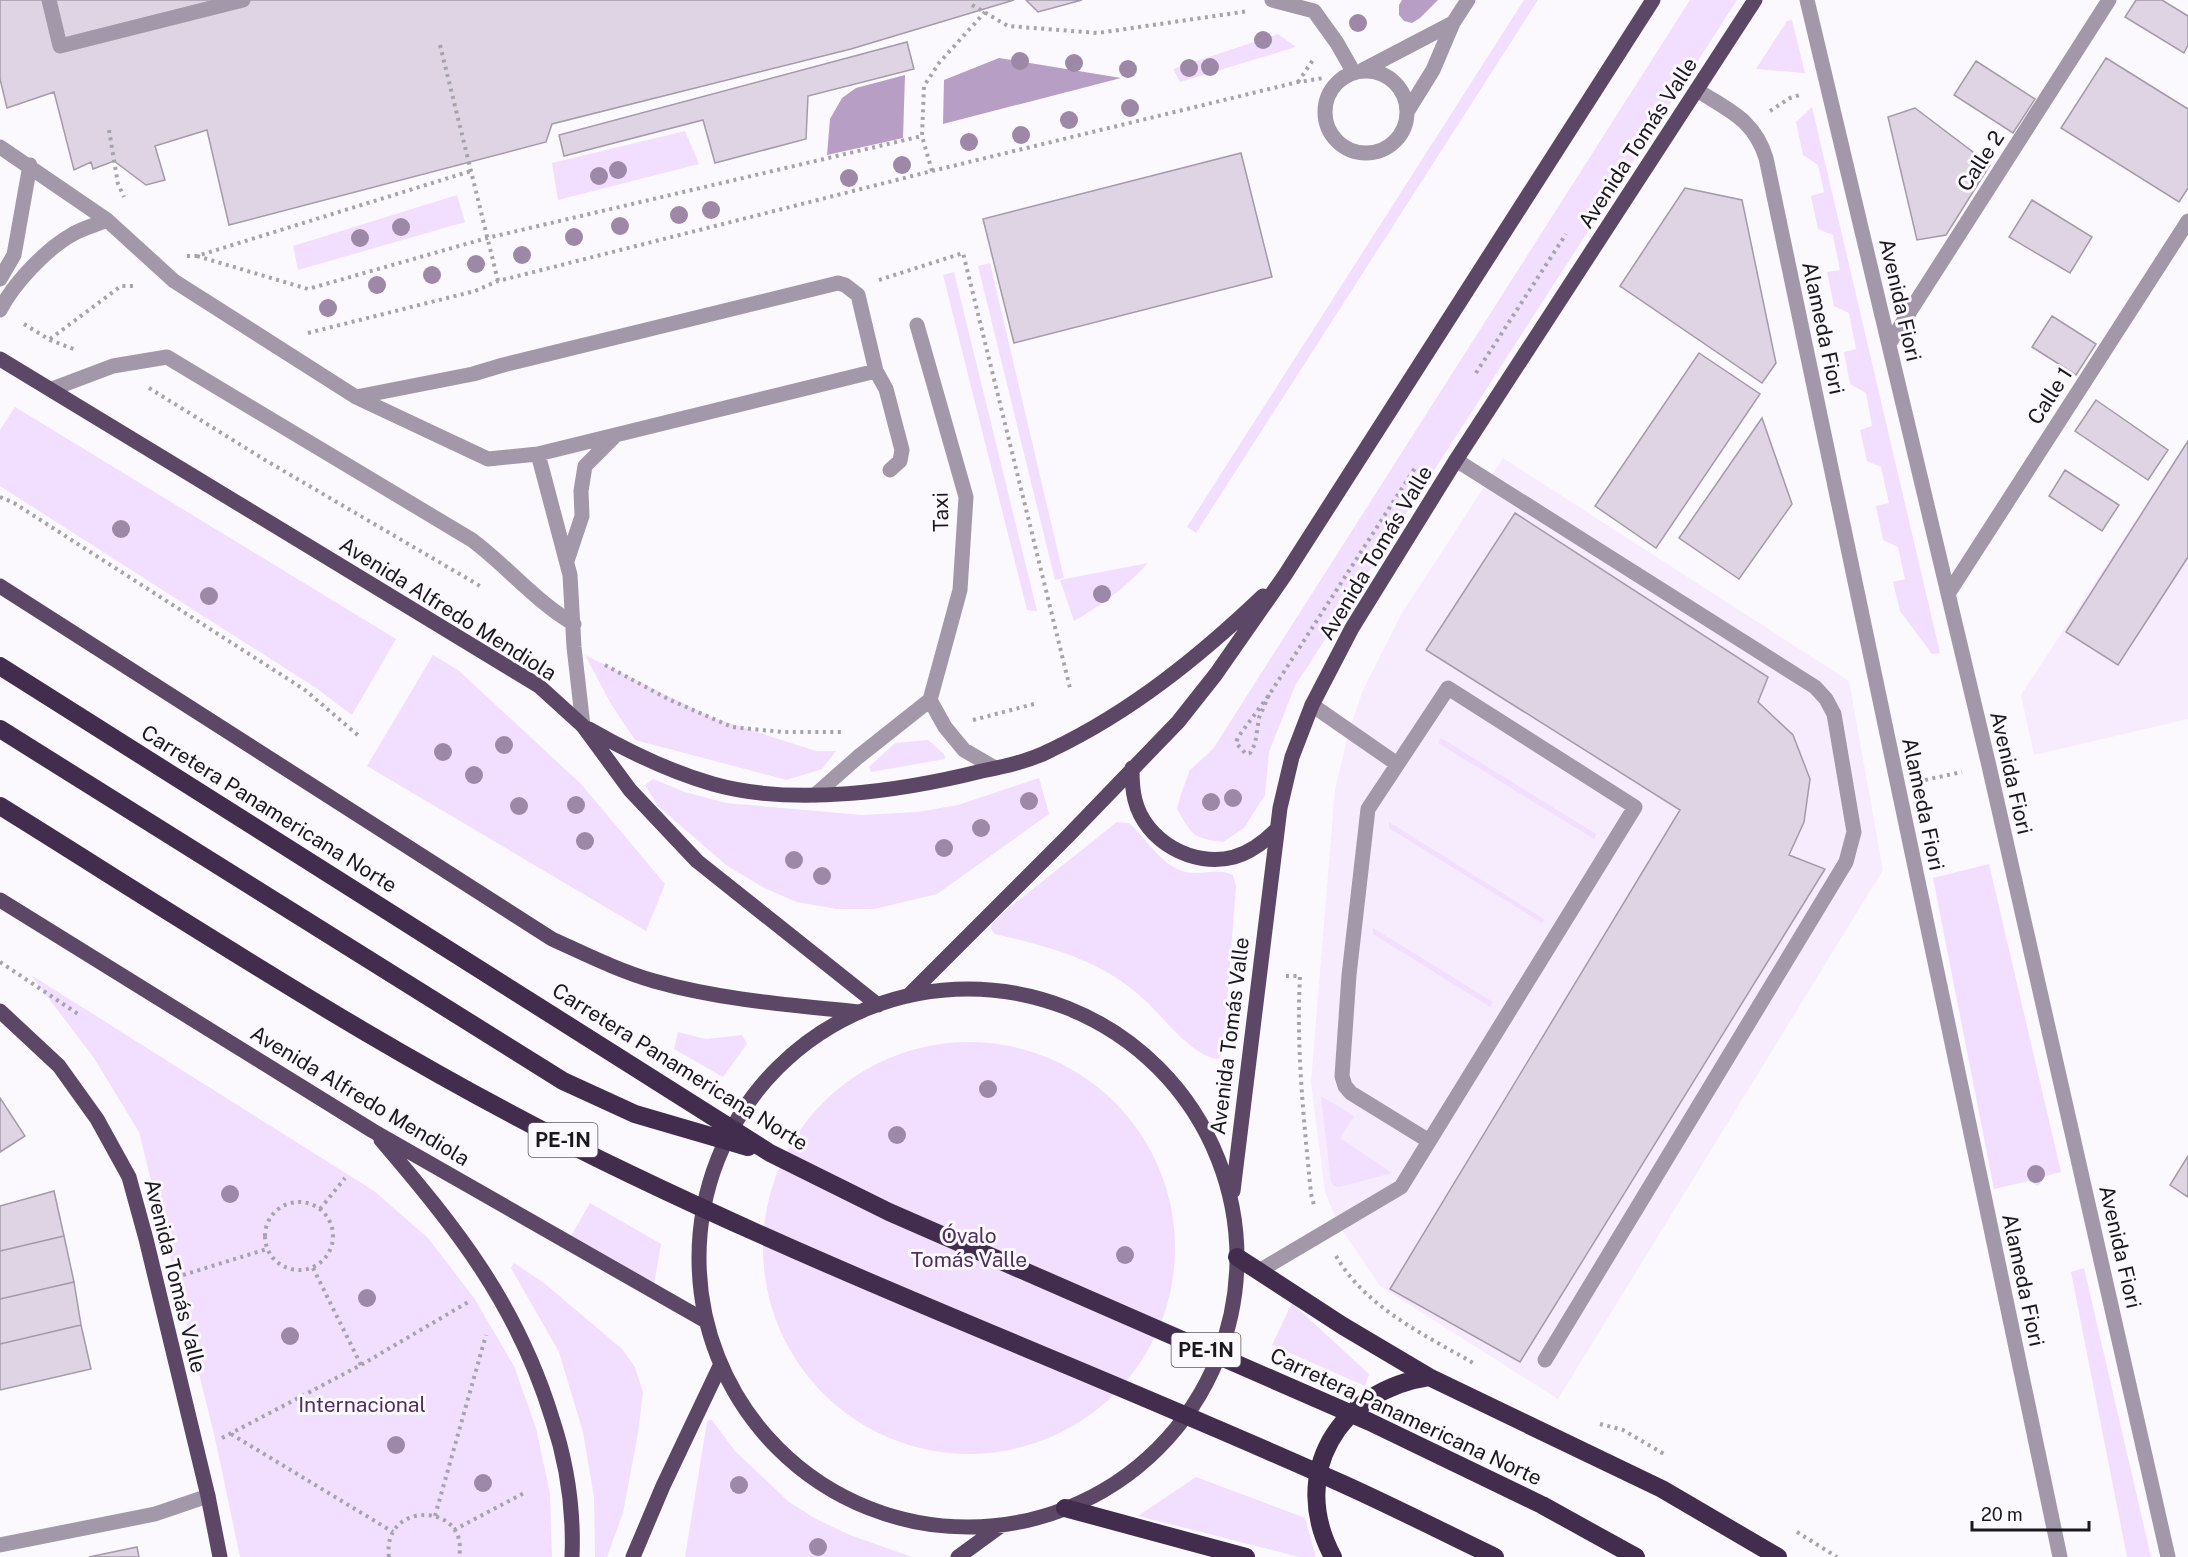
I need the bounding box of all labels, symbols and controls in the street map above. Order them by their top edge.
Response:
street label: Avenida Tomás Valle [1573,53,1702,233]
street label: Calle 2 [1952,126,2009,196]
street label: Avenida Fiori [1874,236,1927,364]
street label: Alameda Fiori [1797,259,1850,397]
street label: Calle 1 [2022,362,2077,429]
street label: Avenida Tomás Valle [1314,461,1437,644]
street label: Taxi [928,492,953,532]
street label: Avenida Alfredo Mendiola [335,531,561,686]
street label: Avenida Fiori [1985,709,2038,837]
street label: Carretera Panamericana Norte [137,719,402,898]
street label: Alameda Fiori [1897,735,1950,873]
street label: Avenida Tomás Valle [1205,936,1254,1136]
street label: Carretera Panamericana Norte [548,977,813,1156]
street label: Avenida Alfredo Mendiola [246,1020,474,1171]
road number: PE-1N [528,1123,598,1157]
street label: Avenida Tomás Valle [139,1176,212,1375]
street label: Avenida Fiori [2094,1183,2147,1311]
street label: Alameda Fiori [1997,1211,2050,1349]
park label: Óvalo Tomás Valle [911,1223,1027,1272]
road number: PE-1N [1172,1333,1240,1367]
street label: Carretera Panamericana Norte [1266,1342,1546,1491]
park label: Internacional [298,1392,426,1417]
scale bar [1972,1494,2089,1532]
text: 20 m [1981,1504,2023,1525]

